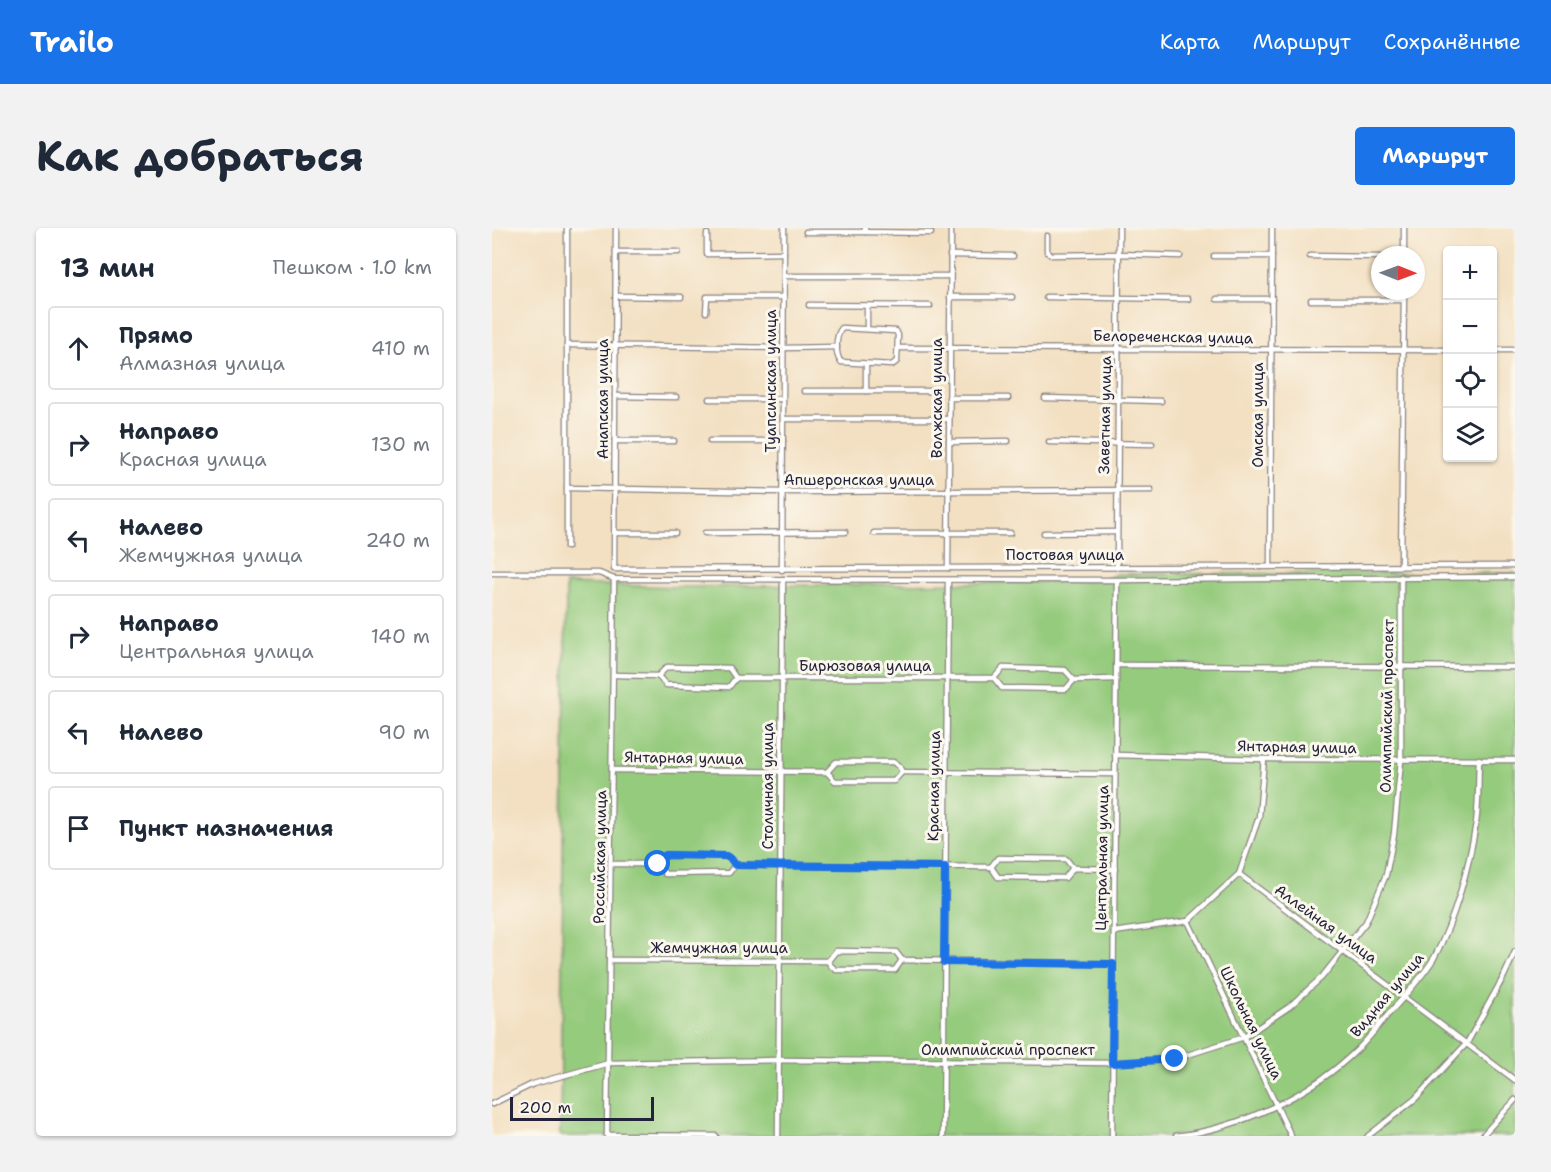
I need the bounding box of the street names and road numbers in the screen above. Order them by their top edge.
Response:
street label: Туапсинская улица [761,309,781,452]
street label: Белореченская улица [1093,326,1254,348]
street label: Волжская улица [927,337,947,458]
street label: Анапская улица [593,338,613,459]
street label: Заветная улица [1094,355,1116,474]
street label: Омская улица [1248,362,1268,468]
street label: Апшеронская улица [784,470,935,490]
street label: Постовая улица [1006,545,1125,565]
street label: Олимпийский проспект [1375,618,1399,793]
street label: Бирюзовая улица [799,656,932,676]
street label: Столичная улица [758,722,778,849]
street label: Красная улица [923,730,945,842]
street label: Янтарная улица [1237,736,1358,758]
street label: Янтарная улица [624,747,745,769]
street label: Центральная улица [1091,784,1113,931]
street label: Российская улица [589,789,611,924]
street label: Аллейная улица [1271,880,1382,968]
street label: Жемчужная улица [650,938,788,958]
street label: Видная улица [1346,948,1429,1042]
street label: Школьная улица [1215,963,1287,1083]
street label: Олимпийский проспект [921,1040,1095,1060]

